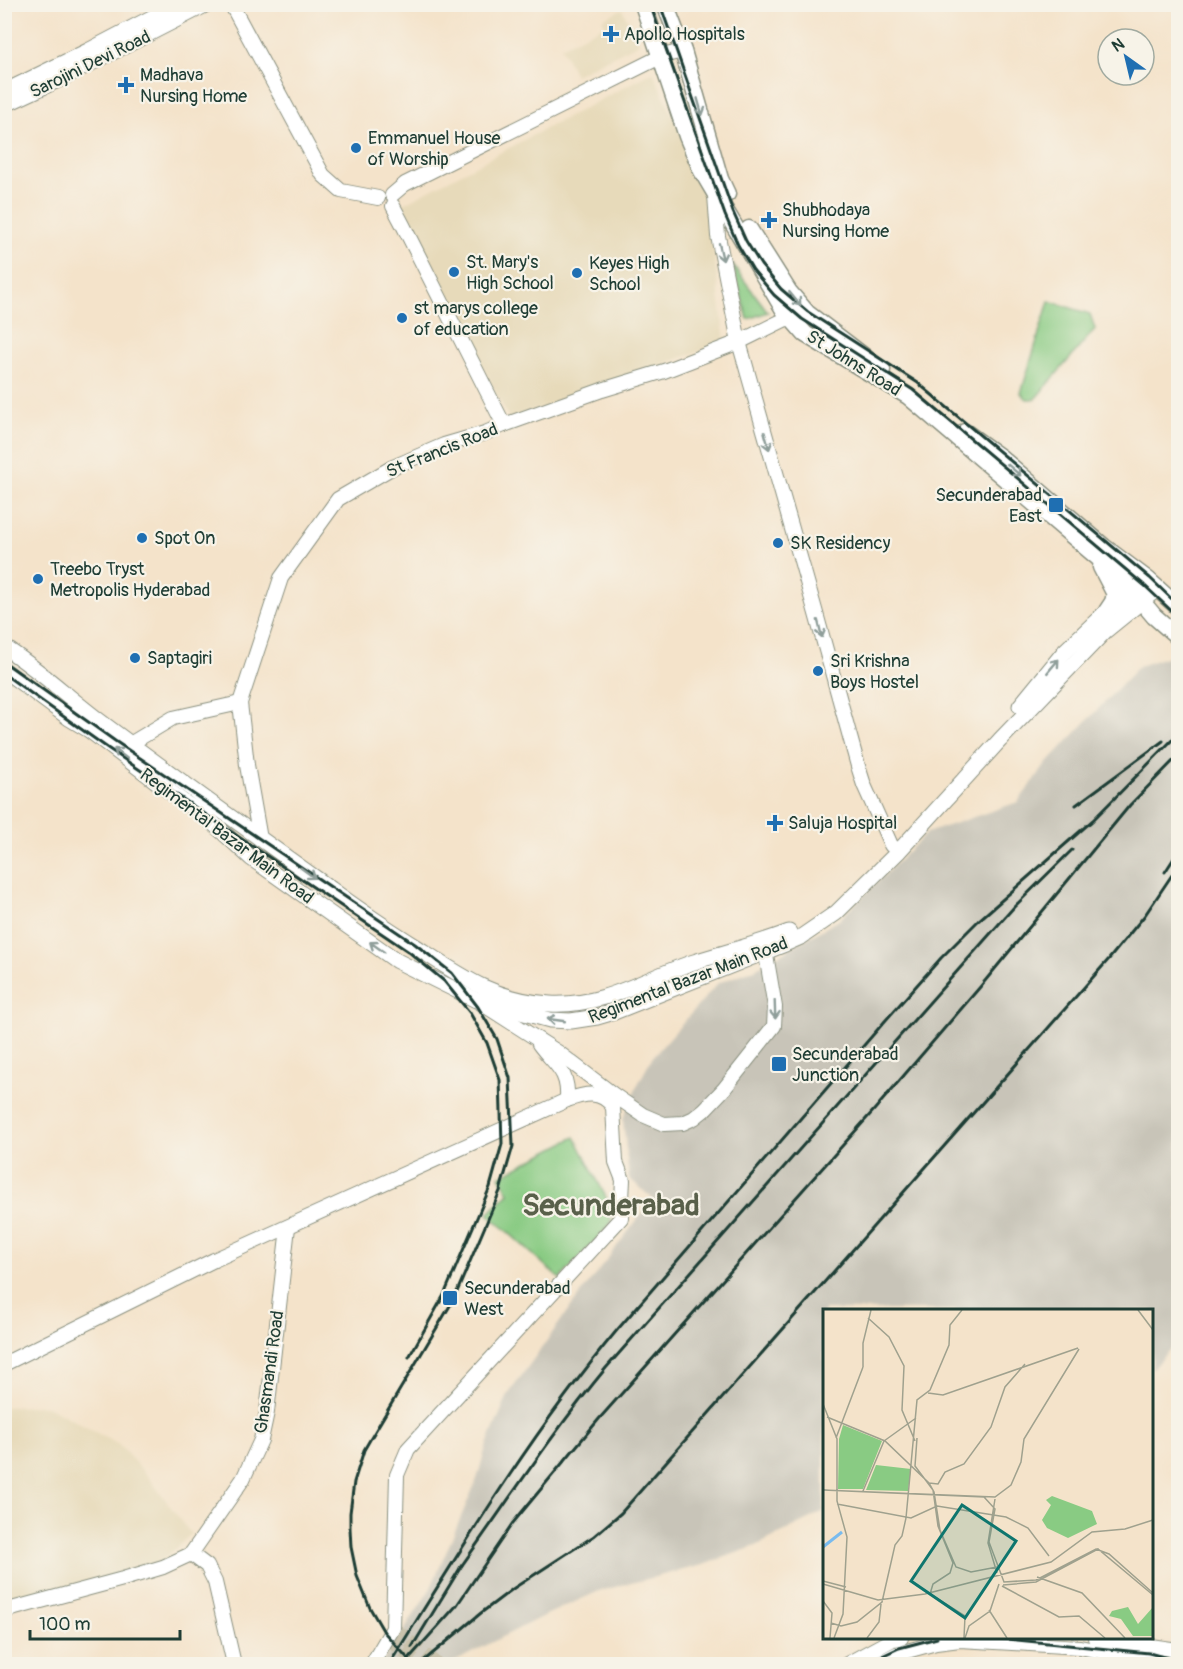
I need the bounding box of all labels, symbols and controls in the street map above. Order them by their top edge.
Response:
place label: Apollo Hospitals [624,23,745,46]
street label: Sarojini Devi Road [26,25,154,104]
marker: Apollo Hospitals [602,25,620,43]
north arrow [1096,27,1156,87]
text: N [1108,34,1128,57]
place label: Madhava Nursing Home [140,64,247,108]
marker: Madhava Nursing Home [117,76,135,94]
one-way arrow [694,97,706,116]
place label: Emmanuel House of Worship [368,127,501,171]
marker: Emmanuel House of Worship [349,141,363,155]
place label: Shubhodaya Nursing Home [782,199,889,243]
marker: Shubhodaya Nursing Home [760,211,778,229]
one-way arrow [716,242,728,261]
place label: St. Mary's High School [466,251,554,295]
place label: Keyes High School [589,252,669,296]
marker: St. Mary's High School [447,265,461,279]
marker: Keyes High School [570,266,584,280]
one-way arrow [788,290,801,306]
place label: st marys college of education [414,297,538,341]
marker: st marys college of education [395,311,409,325]
street label: St Johns Road [802,325,905,402]
street label: St Francis Road [383,418,501,483]
one-way arrow [762,432,773,451]
one-way arrow [1006,463,1021,477]
place label: Secunderabad East [936,484,1043,528]
marker: Secunderabad East [1047,496,1065,514]
place label: Spot On [154,527,215,550]
marker: Spot On [135,531,149,545]
place label: SK Residency [790,532,891,555]
marker: SK Residency [771,536,785,550]
place label: Treebo Tryst Metropolis Hyderabad [50,558,210,602]
marker: Treebo Tryst Metropolis Hyderabad [31,572,45,586]
one-way arrow [815,619,826,638]
place label: Saptagiri [147,647,212,670]
place label: Sri Krishna Boys Hostel [830,650,919,694]
marker: Saptagiri [128,651,142,665]
one-way arrow [1046,659,1060,674]
marker: Sri Krishna Boys Hostel [811,664,825,678]
one-way arrow [113,748,129,761]
street label: Regimental Bazar Main Road [135,763,318,909]
place label: Saluja Hospital [788,812,897,835]
marker: Saluja Hospital [766,814,784,832]
one-way arrow [299,866,315,879]
street label: Regimental Bazar Main Road [585,932,791,1029]
one-way arrow [370,941,386,953]
one-way arrow [769,1000,780,1019]
one-way arrow [547,1015,566,1026]
place label: Secunderabad Junction [792,1043,898,1087]
marker: Secunderabad Junction [770,1055,788,1073]
district label: Secunderabad [522,1187,700,1224]
place label: Secunderabad West [464,1277,570,1321]
marker: Secunderabad West [441,1289,459,1307]
street label: Ghasmandi Road [249,1309,290,1435]
inset map [823,1309,1153,1639]
scale bar [30,1603,180,1641]
text: 100 m [39,1613,91,1636]

